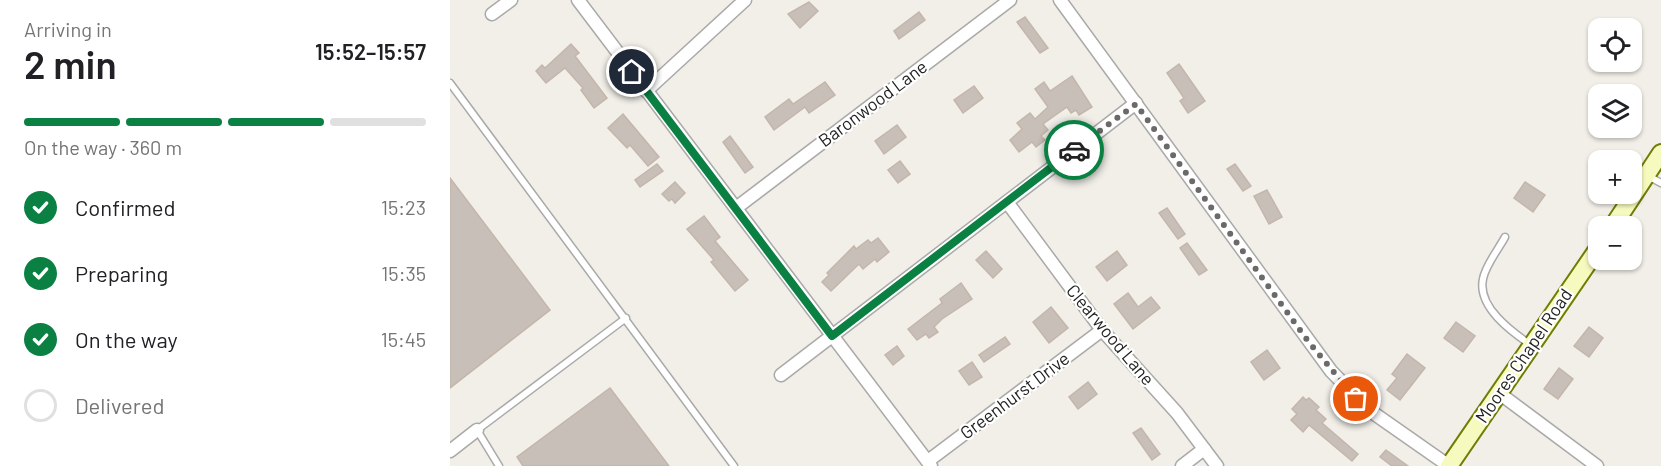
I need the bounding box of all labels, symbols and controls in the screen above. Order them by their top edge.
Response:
text: Arriving in [24,17,112,41]
map controls [1588,18,1642,270]
button: locate [1588,18,1642,72]
text: 15:52–15:57 [315,38,426,64]
text: 2 min [24,40,117,87]
pin [606,46,657,97]
icon: home [615,55,648,88]
street label: Baronwood Lane [814,55,931,151]
button: layers [1588,84,1642,138]
courier [1044,120,1104,180]
icon: car [1058,134,1091,167]
text: On the way · 360 m [24,135,182,159]
button: + [1588,150,1642,204]
icon: check [24,191,57,224]
text: Confirmed [75,194,175,220]
text: 15:23 [381,195,426,219]
button: − [1588,216,1642,270]
icon: check [24,257,57,290]
text: Preparing [75,260,168,286]
text: 15:35 [381,261,426,285]
street label: Clearwood Lane [1062,279,1159,389]
street label: Moores Chapel Road [1470,284,1576,427]
icon: check [24,323,57,356]
text: On the way [75,326,178,352]
text: 15:45 [381,327,426,351]
street label: Greenhurst Drive [955,347,1073,443]
pin [1330,373,1381,424]
icon: bag [1339,382,1372,415]
text: Delivered [75,392,164,418]

